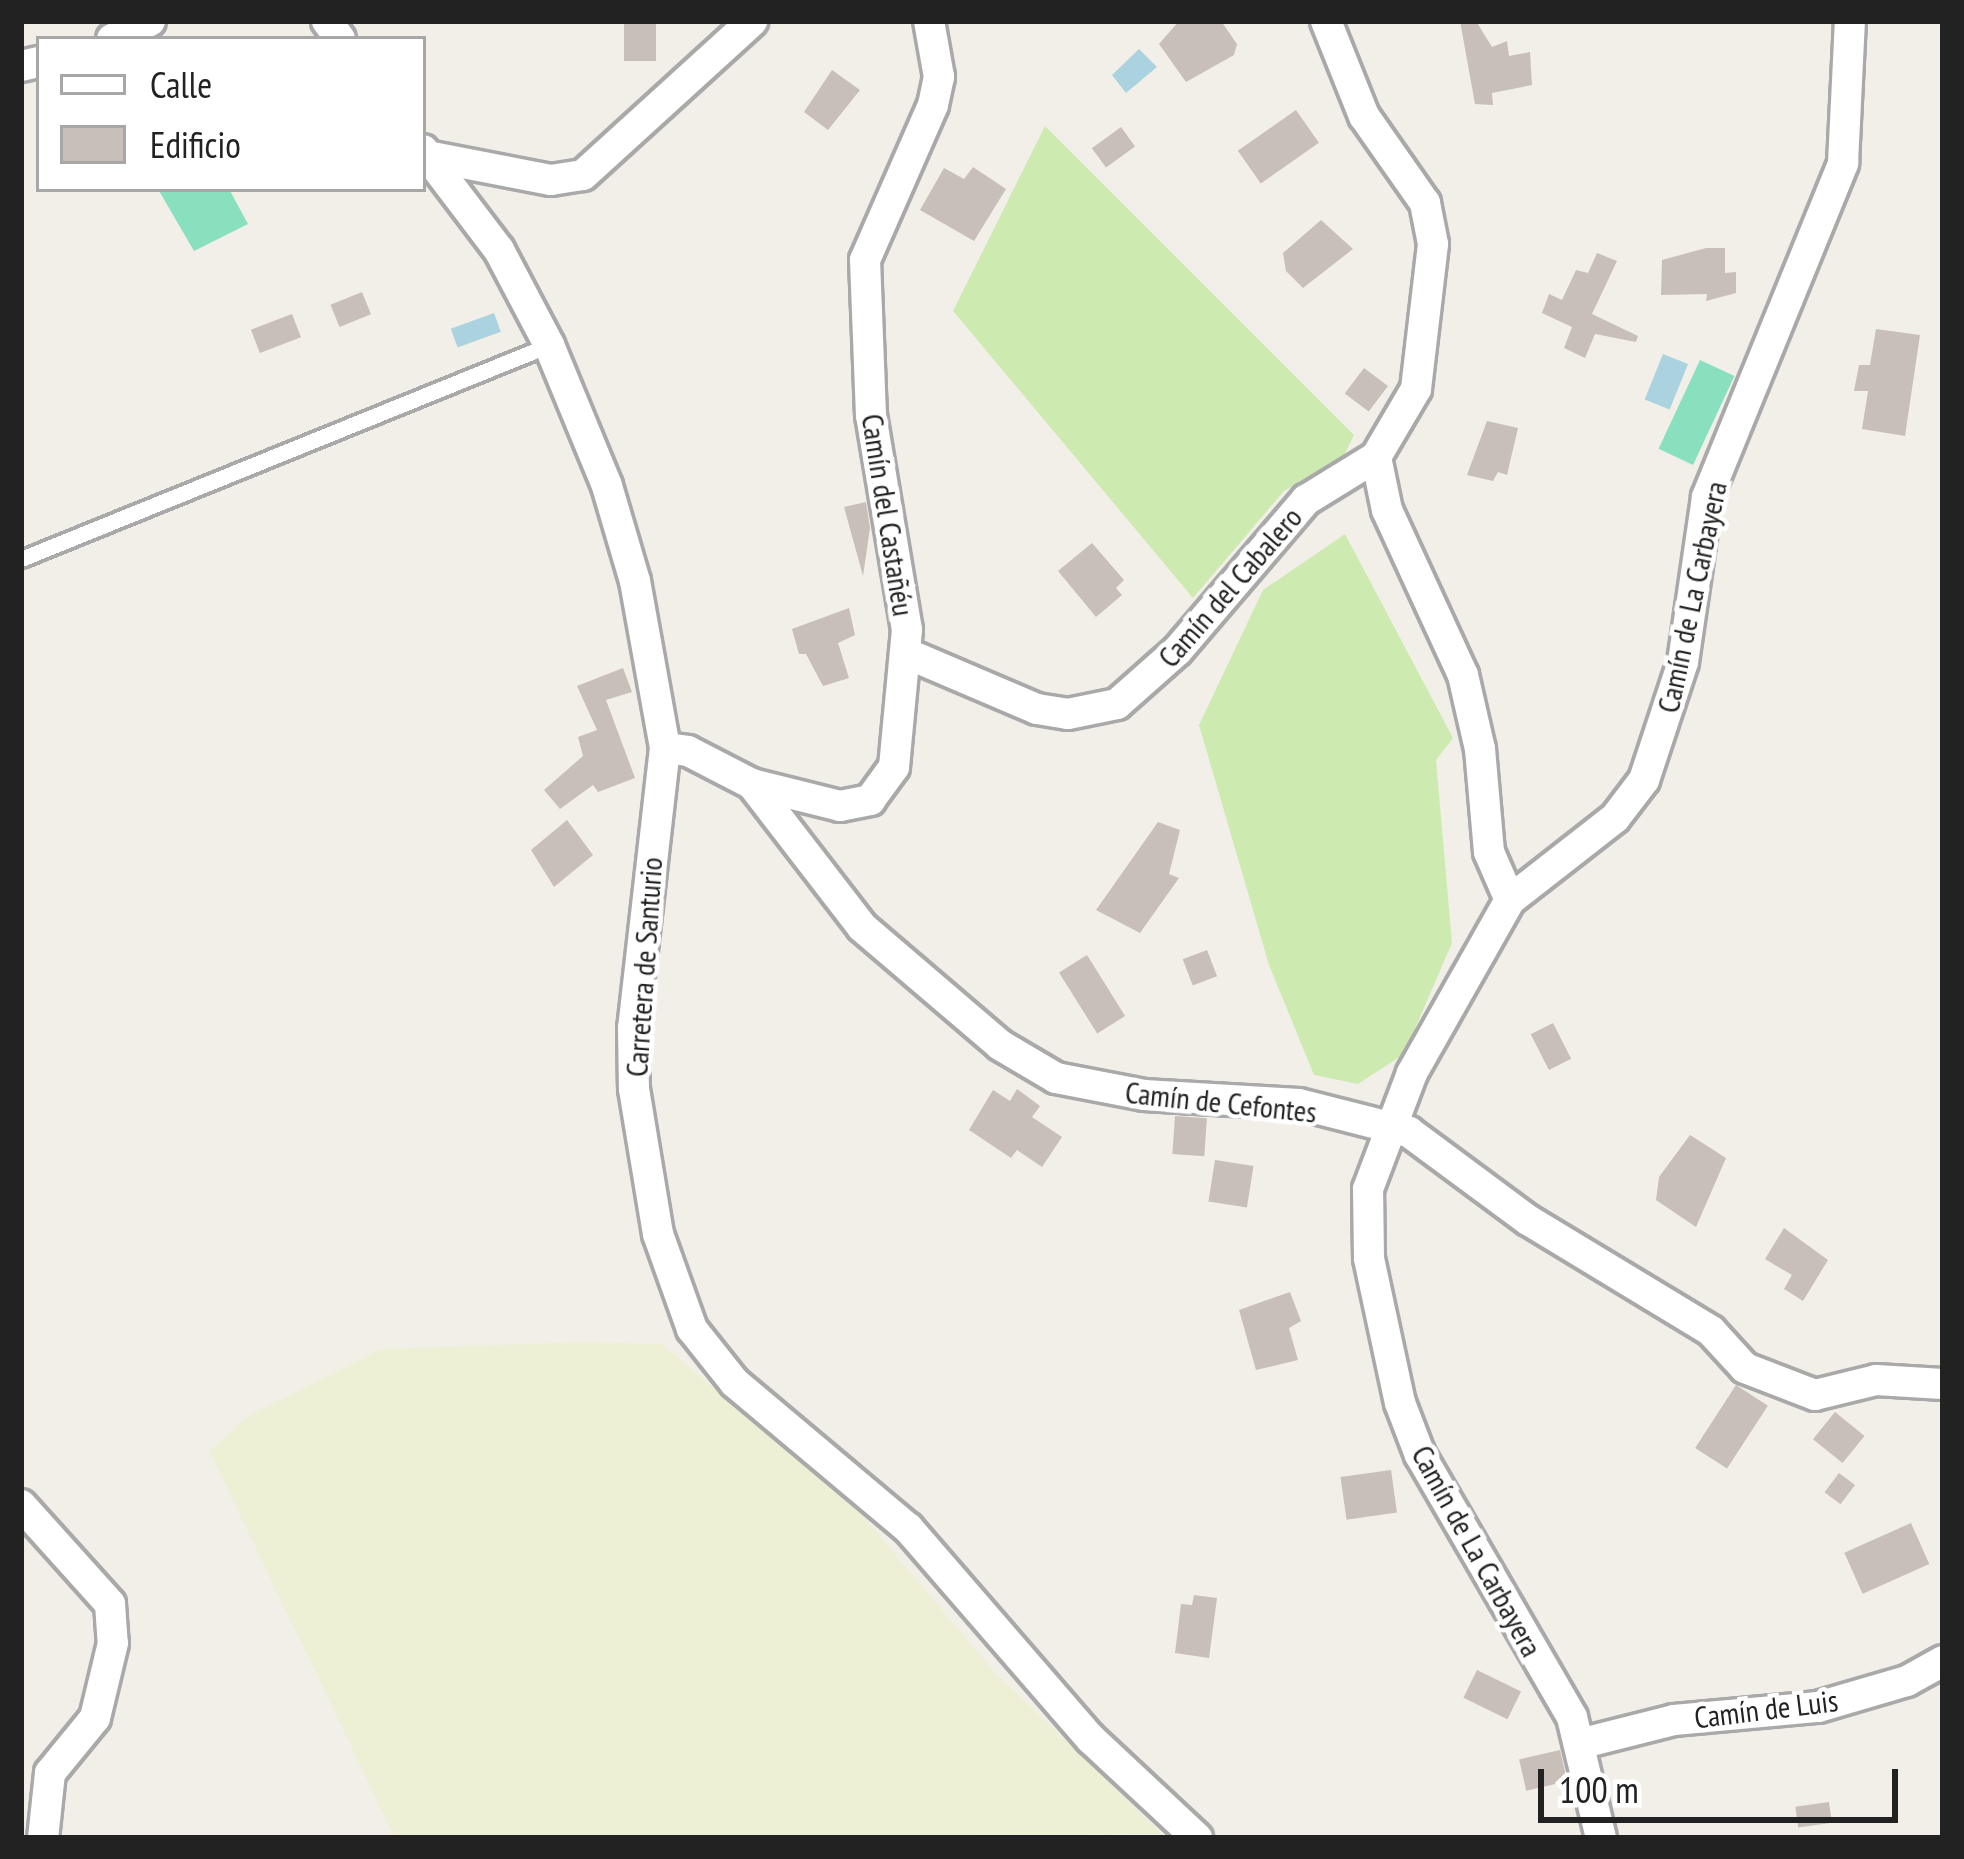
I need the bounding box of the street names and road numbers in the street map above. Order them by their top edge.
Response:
street label: Camín del Castañéu [854,411,922,619]
street label: Camín de La Carbayera [1650,478,1734,716]
street label: Camín del Cabalero [1151,500,1309,674]
street label: Carretera de Santurio [618,856,670,1078]
street label: Camín de Cefontes [1124,1074,1318,1130]
street label: Camín de La Carbayera [1404,1439,1550,1663]
street label: Camín de Luis [1692,1682,1840,1736]

